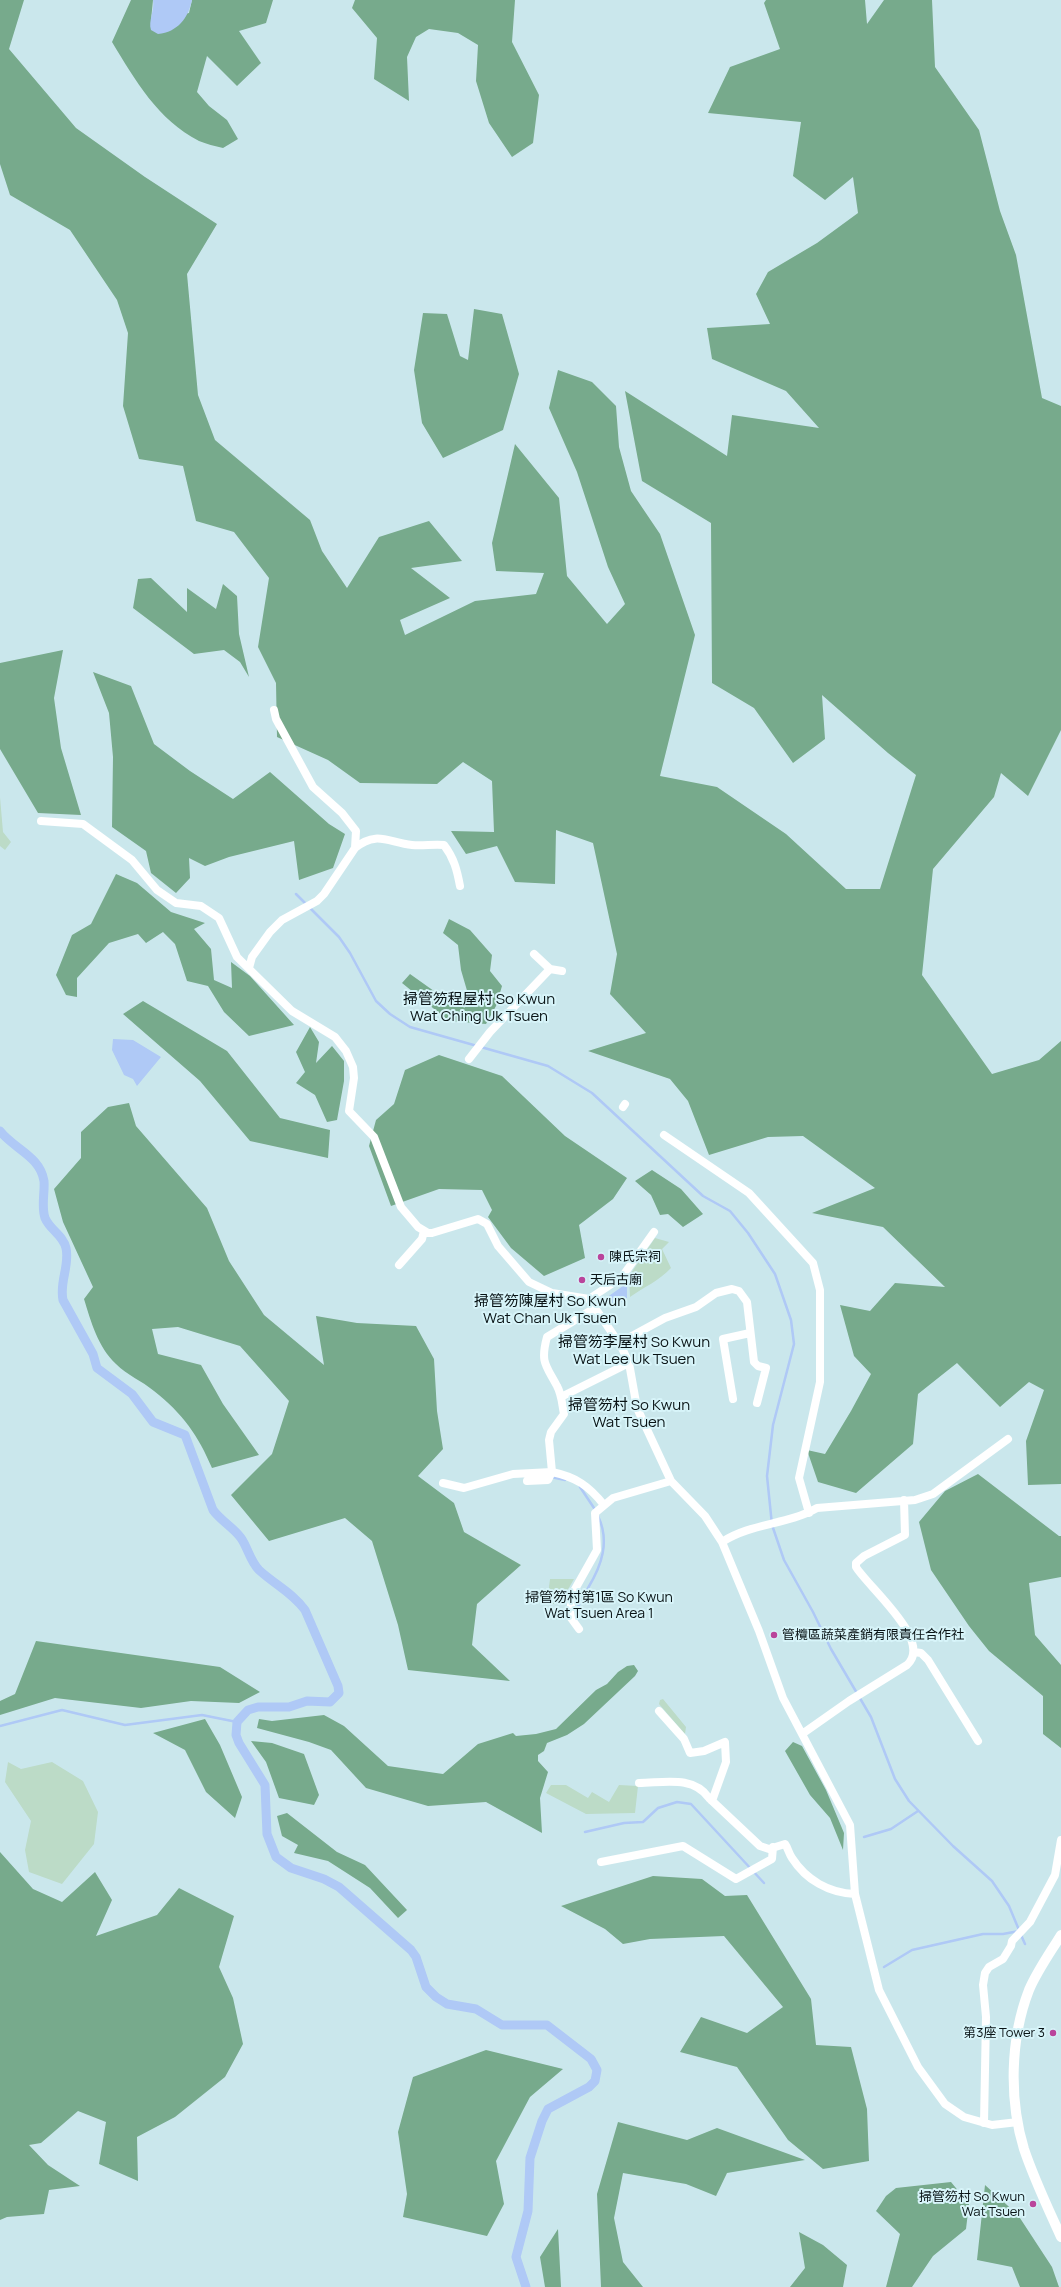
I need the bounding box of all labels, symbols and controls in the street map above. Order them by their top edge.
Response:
district label: 掃管笏程屋村 So Kwun Wat Ching Uk Tsuen [401,991,557,1026]
place label: 陳氏宗祠 [609,1249,661,1265]
marker: 陳氏宗祠 [596,1252,606,1262]
place label: 天后古廟 [590,1272,642,1288]
marker: 天后古廟 [577,1275,587,1285]
district label: 掃管笏陳屋村 So Kwun Wat Chan Uk Tsuen [474,1293,626,1328]
district label: 掃管笏李屋村 So Kwun Wat Lee Uk Tsuen [558,1334,710,1369]
district label: 掃管笏村 So Kwun Wat Tsuen [568,1397,690,1432]
district label: 掃管笏村第1區 So Kwun Wat Tsuen Area 1 [525,1590,673,1622]
place label: 管欖區蔬菜產銷有限責任合作社 [782,1627,964,1643]
marker: 管欖區蔬菜產銷有限責任合作社 [769,1630,779,1640]
place label: 第3座 Tower 3 [963,2025,1045,2041]
marker: 第3座 Tower 3 [1048,2028,1058,2038]
place label: 掃管笏村 So Kwun Wat Tsuen [919,2189,1025,2220]
marker: 掃管笏村 So Kwun Wat Tsuen [1028,2199,1038,2209]

